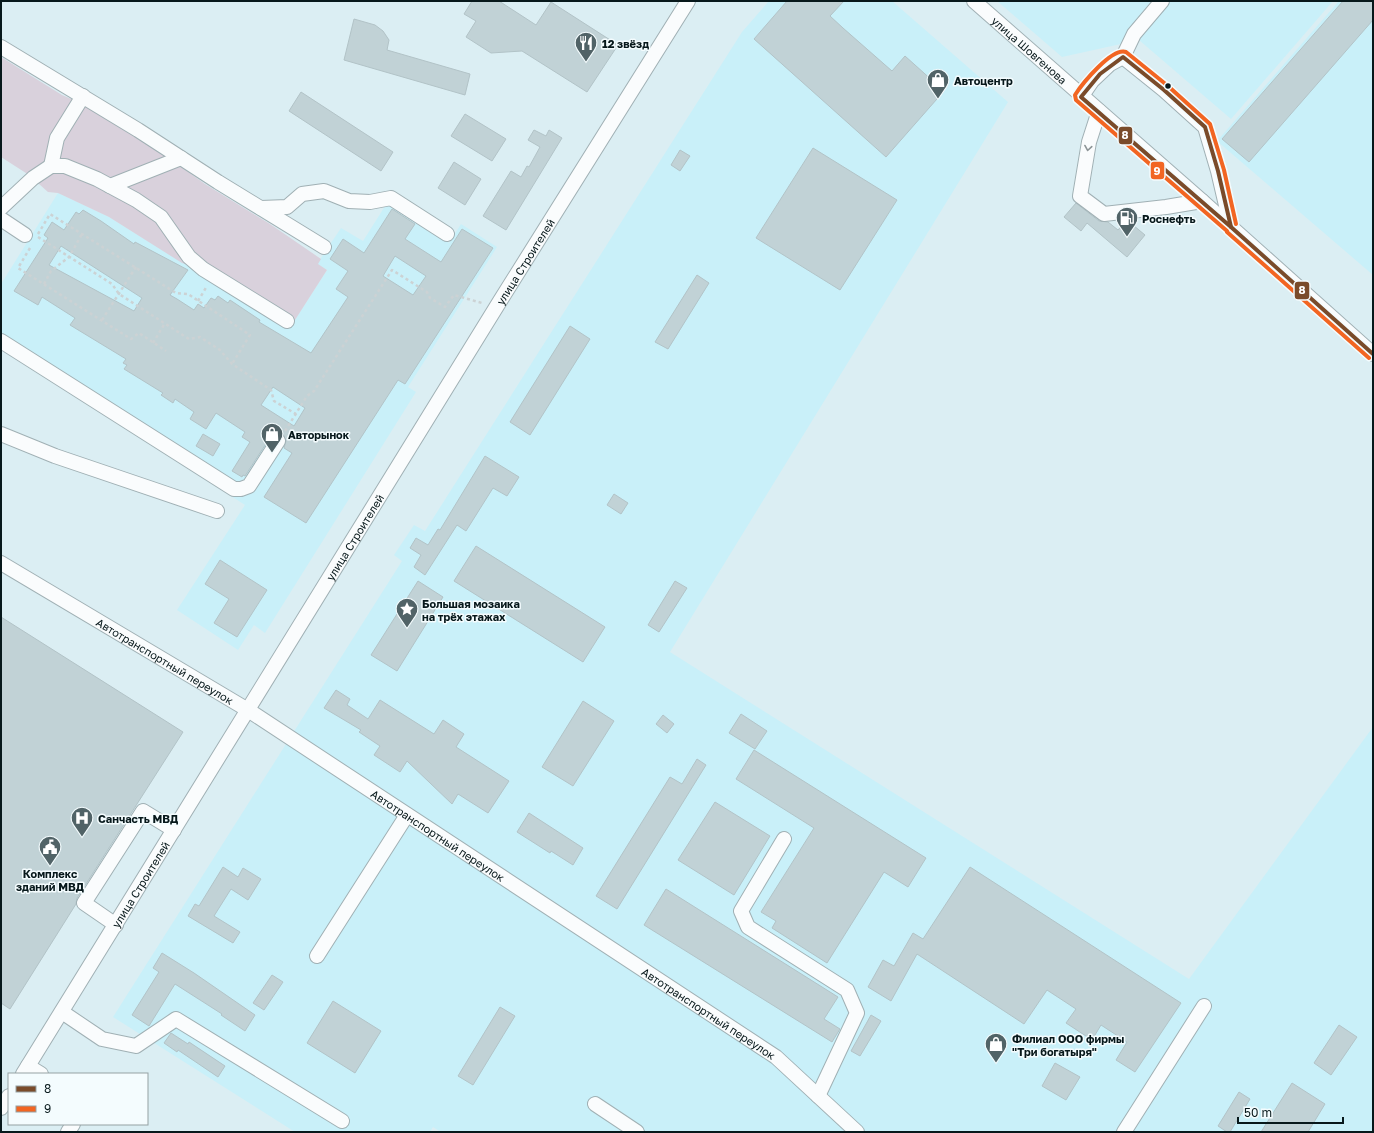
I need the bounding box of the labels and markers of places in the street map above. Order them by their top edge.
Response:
restaurant icon: 12 звёзд [573,30,599,63]
place label: 12 звёзд [602,37,649,50]
shop icon: Автоцентр [925,67,951,100]
place label: Автоцентр [954,74,1013,87]
unlabelled marker [1163,81,1173,91]
fuel station icon: Роснефть [1114,205,1140,238]
place label: Роснефть [1142,212,1196,225]
shop icon: Авторынок [259,421,285,454]
place label: Авторынок [288,428,350,441]
place icon: Большая мозаика на трёх этажах [394,596,420,629]
place label: Большая мозаика на трёх этажах [422,597,520,623]
hospital icon: Санчасть МВД [69,805,95,838]
place label: Санчасть МВД [98,812,178,825]
public building icon: Комплекс зданий МВД [37,834,63,867]
place label: Комплекс зданий МВД [16,867,84,893]
shop icon: Филиал ООО фирмы "Три богатыря" [983,1031,1009,1064]
place label: Филиал ООО фирмы "Три богатыря" [1012,1032,1124,1058]

